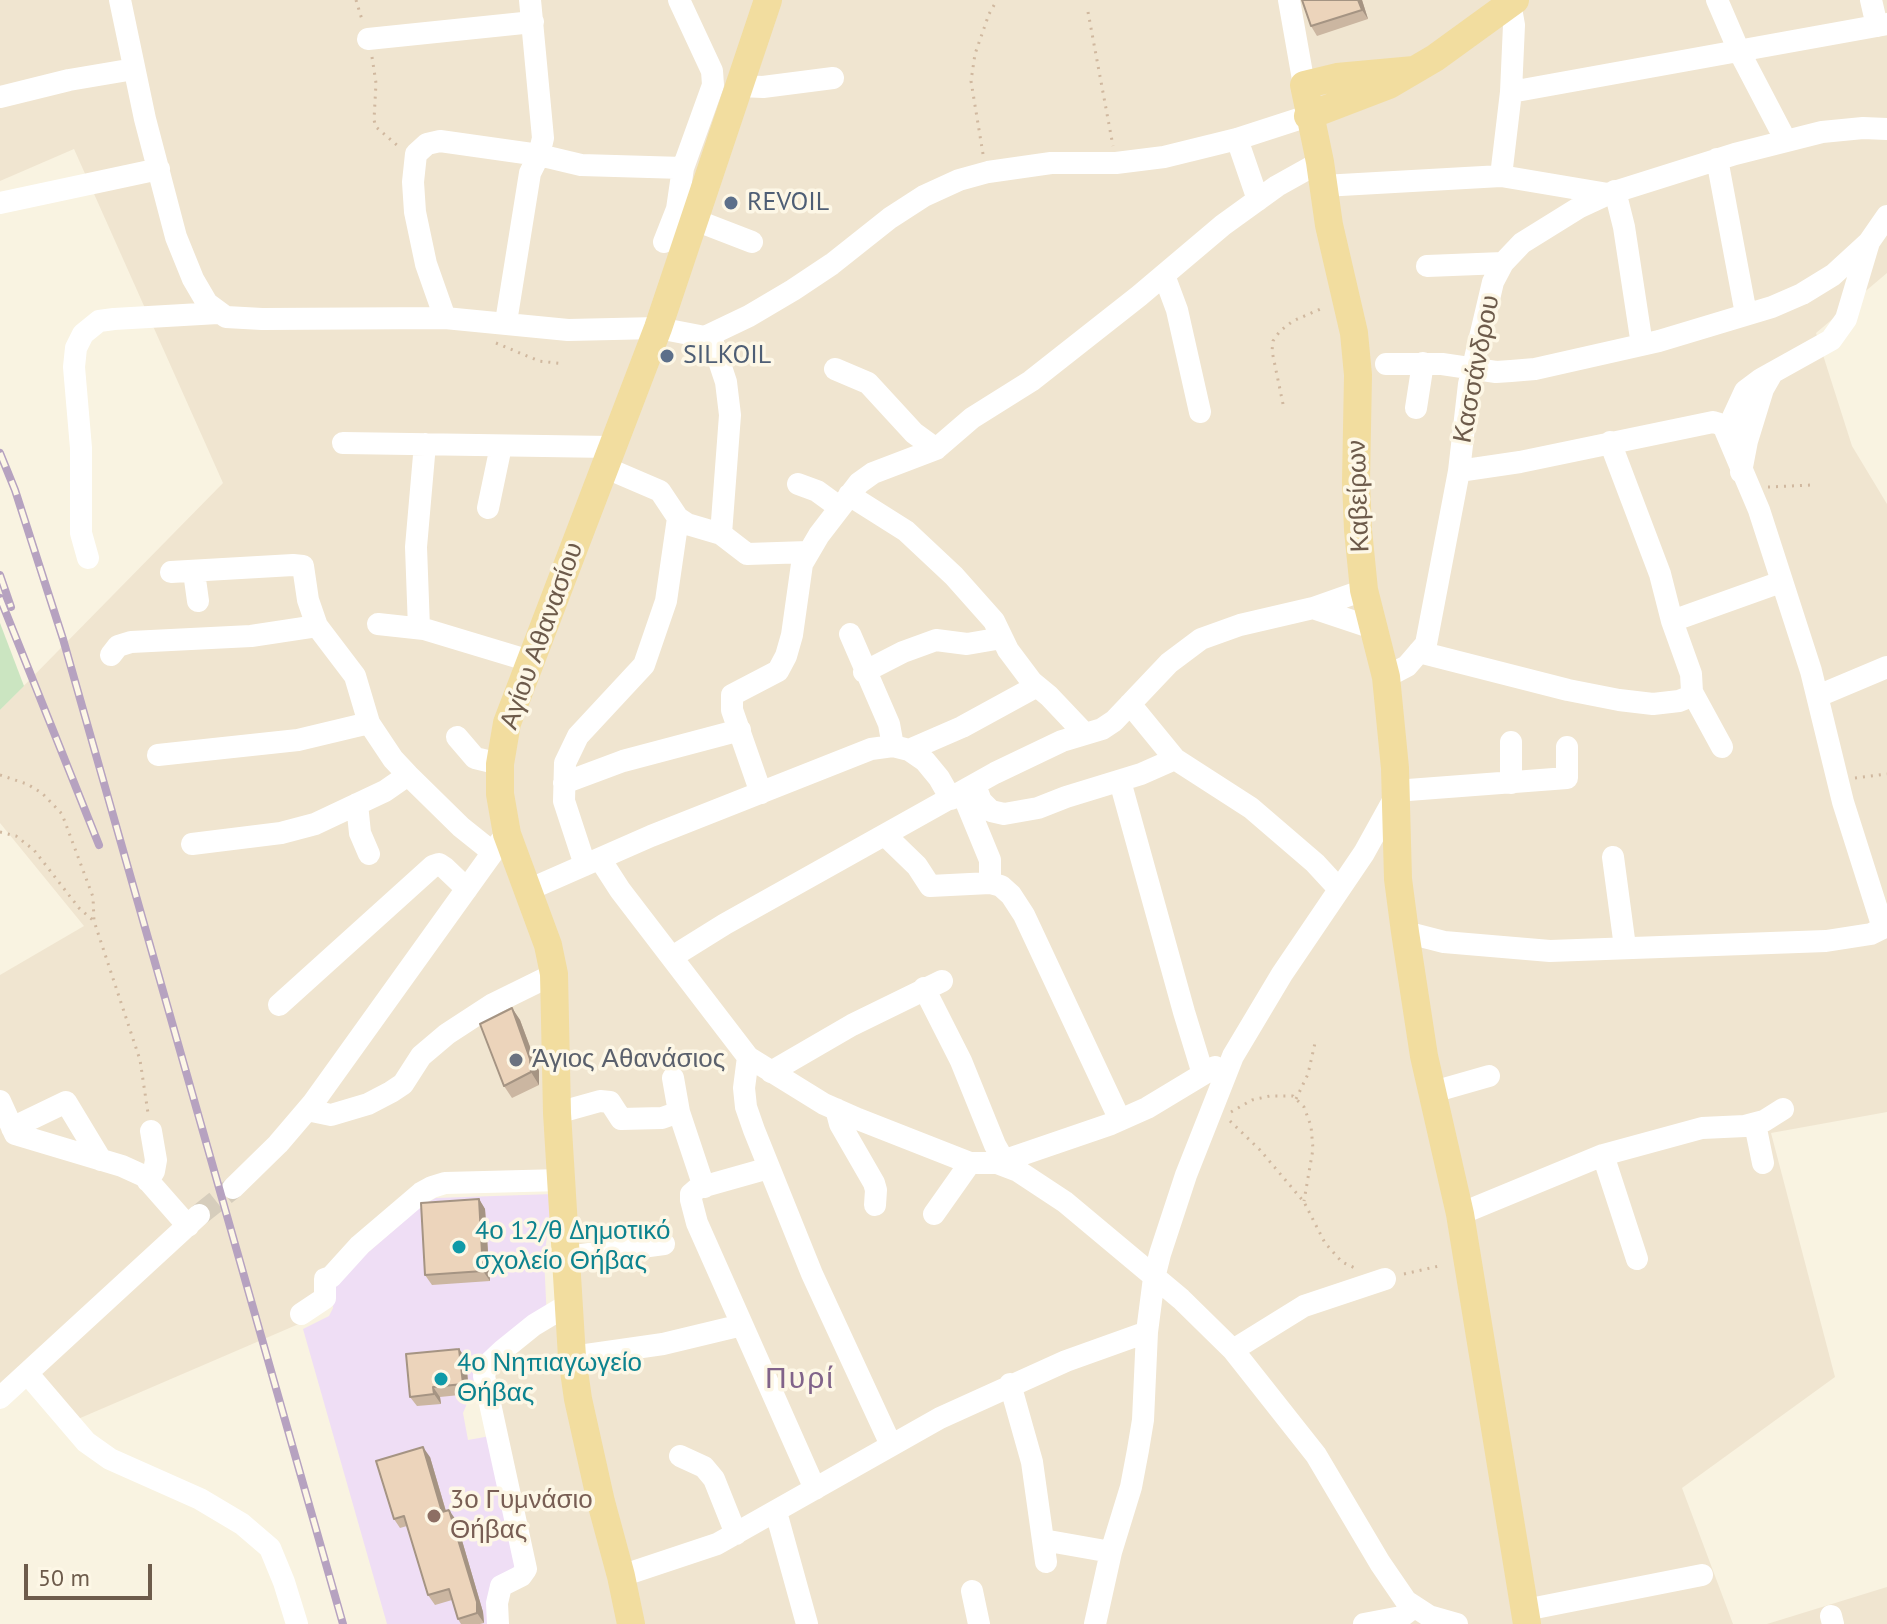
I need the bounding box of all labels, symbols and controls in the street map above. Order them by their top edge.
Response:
place label: REVOIL [747,187,829,219]
marker: REVOIL [722,194,740,212]
street label: Κασσάνδρου [1447,292,1507,446]
place label: SILKOIL [683,340,771,372]
marker: SILKOIL [658,347,676,365]
street label: Καβείρων [1341,439,1377,553]
street label: Αγίου Αθανασίου [494,538,590,734]
place label: Άγιος Αθανάσιος [532,1044,725,1076]
marker: Άγιος Αθανάσιος [507,1051,525,1069]
place label: 4ο 12/θ Δημοτικό σχολείο Θήβας [475,1216,670,1278]
marker: 4ο 12/θ Δημοτικό σχολείο Θήβας [450,1238,468,1256]
place label: 4ο Νηπιαγωγείο Θήβας [457,1348,642,1410]
district label: Πυρί [765,1361,835,1397]
marker: 4ο Νηπιαγωγείο Θήβας [432,1370,450,1388]
place label: 3ο Γυμνάσιο Θήβας [450,1485,593,1546]
marker: 3ο Γυμνάσιο Θήβας [425,1507,443,1525]
scale bar [28,1548,156,1598]
text: 50 m [38,1562,90,1593]

